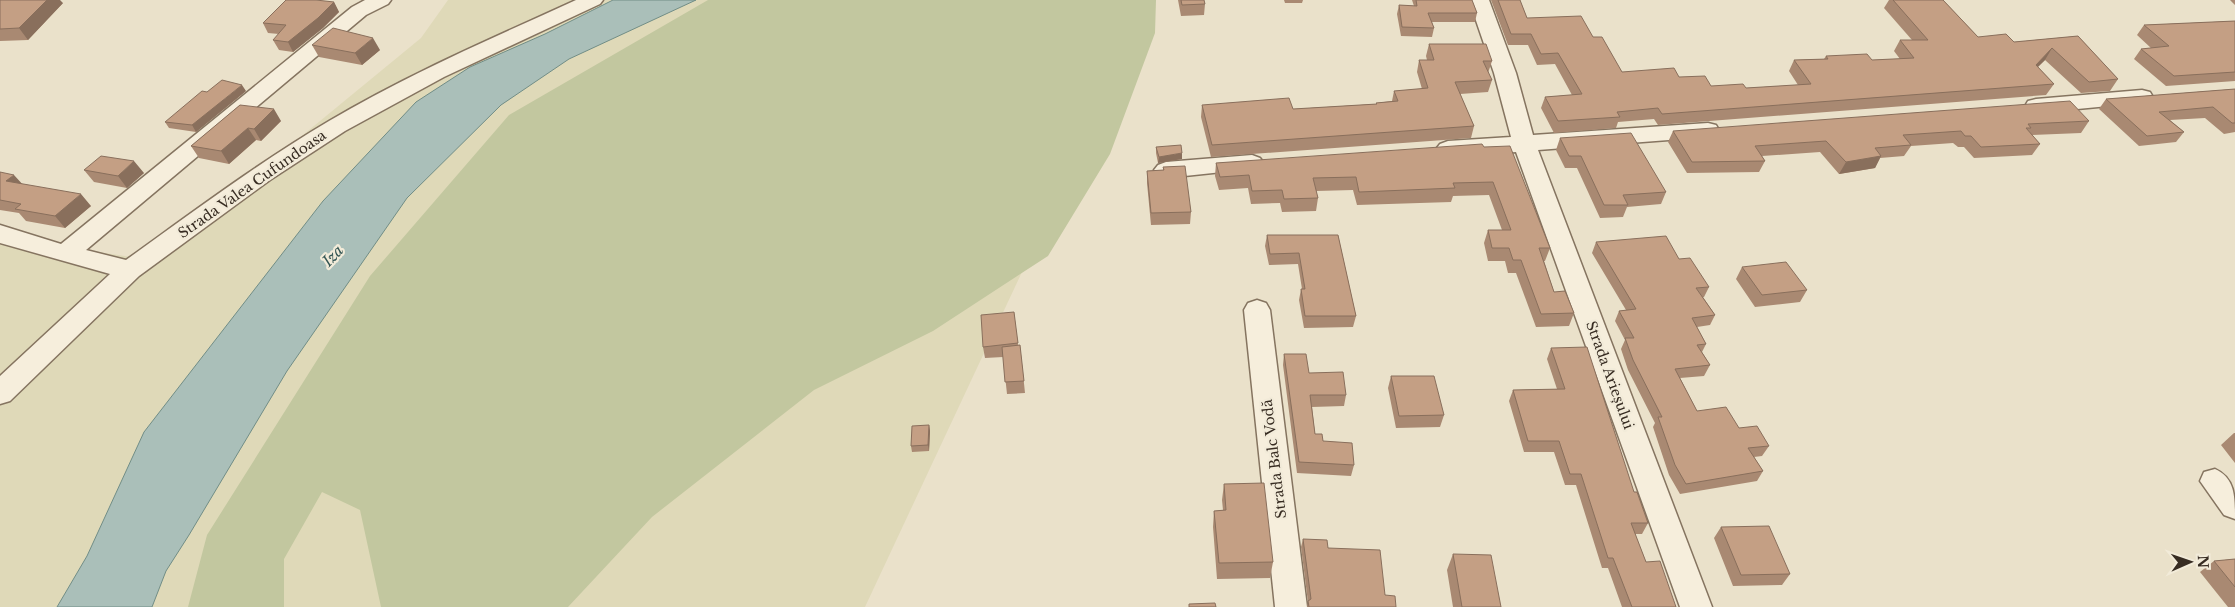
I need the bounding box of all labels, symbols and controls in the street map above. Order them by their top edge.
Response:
street label: Strada Valea Cufundoasa [174,126,330,242]
water label: Iza [317,241,347,271]
street label: Strada Arieșului [1582,318,1638,432]
street label: Strada Balc Vodă [1258,398,1290,520]
north arrow [2165,537,2215,587]
text: N [2194,555,2212,568]

